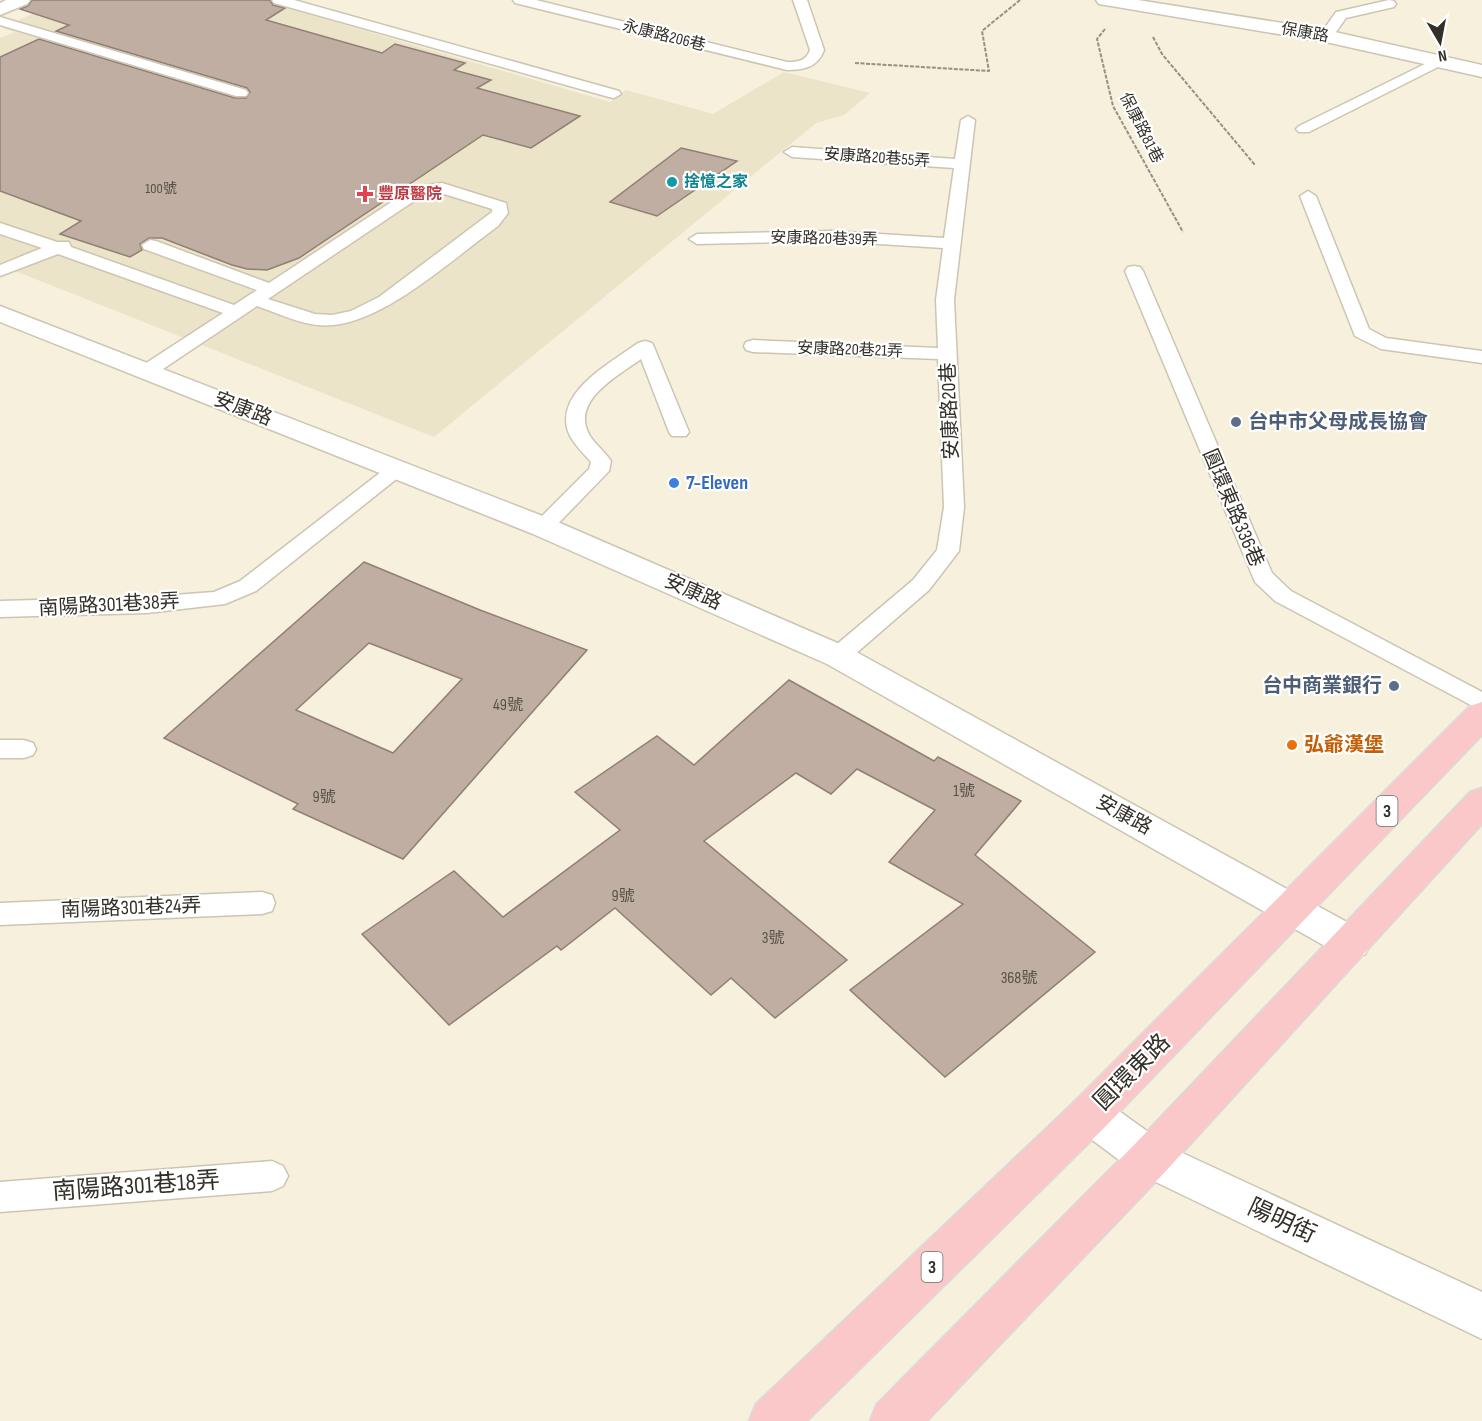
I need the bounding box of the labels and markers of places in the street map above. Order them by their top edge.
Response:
place label: 捨憶之家 [684,172,748,192]
marker: 捨憶之家 [665,175,679,189]
marker: 豐原醫院 [356,185,374,203]
place label: 豐原醫院 [378,185,442,204]
place label: 台中市父母成長協會 [1248,410,1428,434]
marker: 台中市父母成長協會 [1229,415,1243,429]
place label: 7-Eleven [686,471,748,495]
marker: 7-Eleven [667,476,681,490]
place label: 台中商業銀行 [1262,674,1382,698]
marker: 台中商業銀行 [1387,679,1401,693]
place label: 弘爺漢堡 [1304,733,1384,757]
marker: 弘爺漢堡 [1285,738,1299,752]

